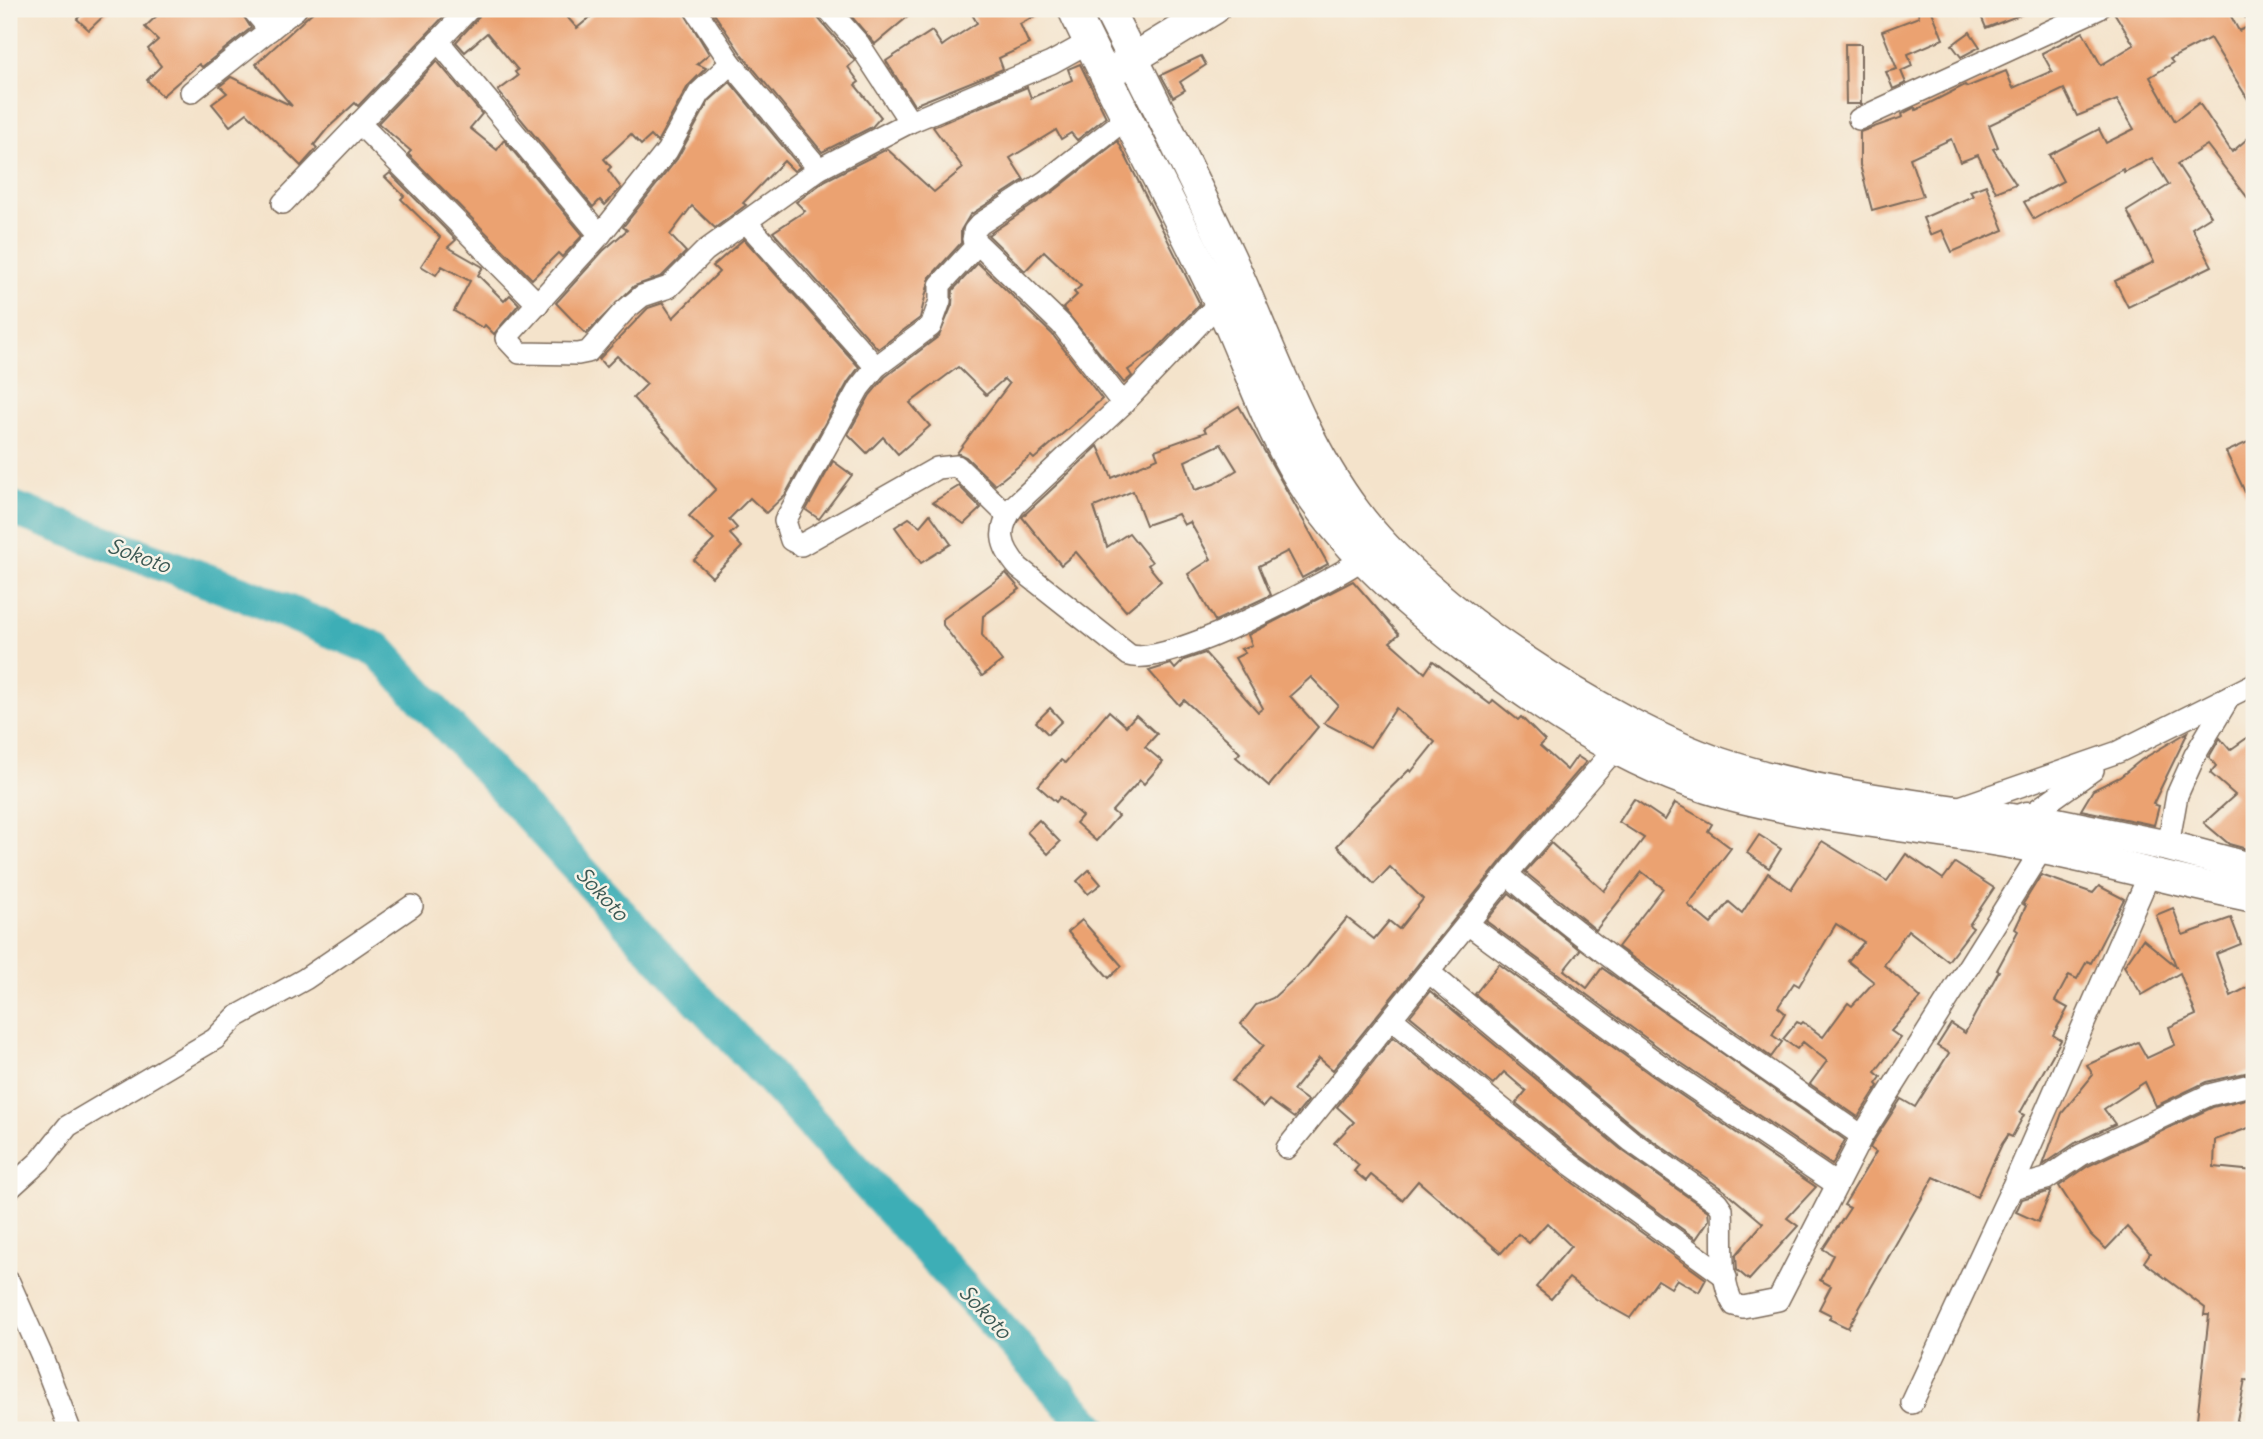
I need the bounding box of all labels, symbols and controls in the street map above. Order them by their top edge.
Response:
water label: Sokoto [104,532,175,580]
water label: Sokoto [570,861,635,927]
water label: Sokoto [953,1279,1018,1345]

